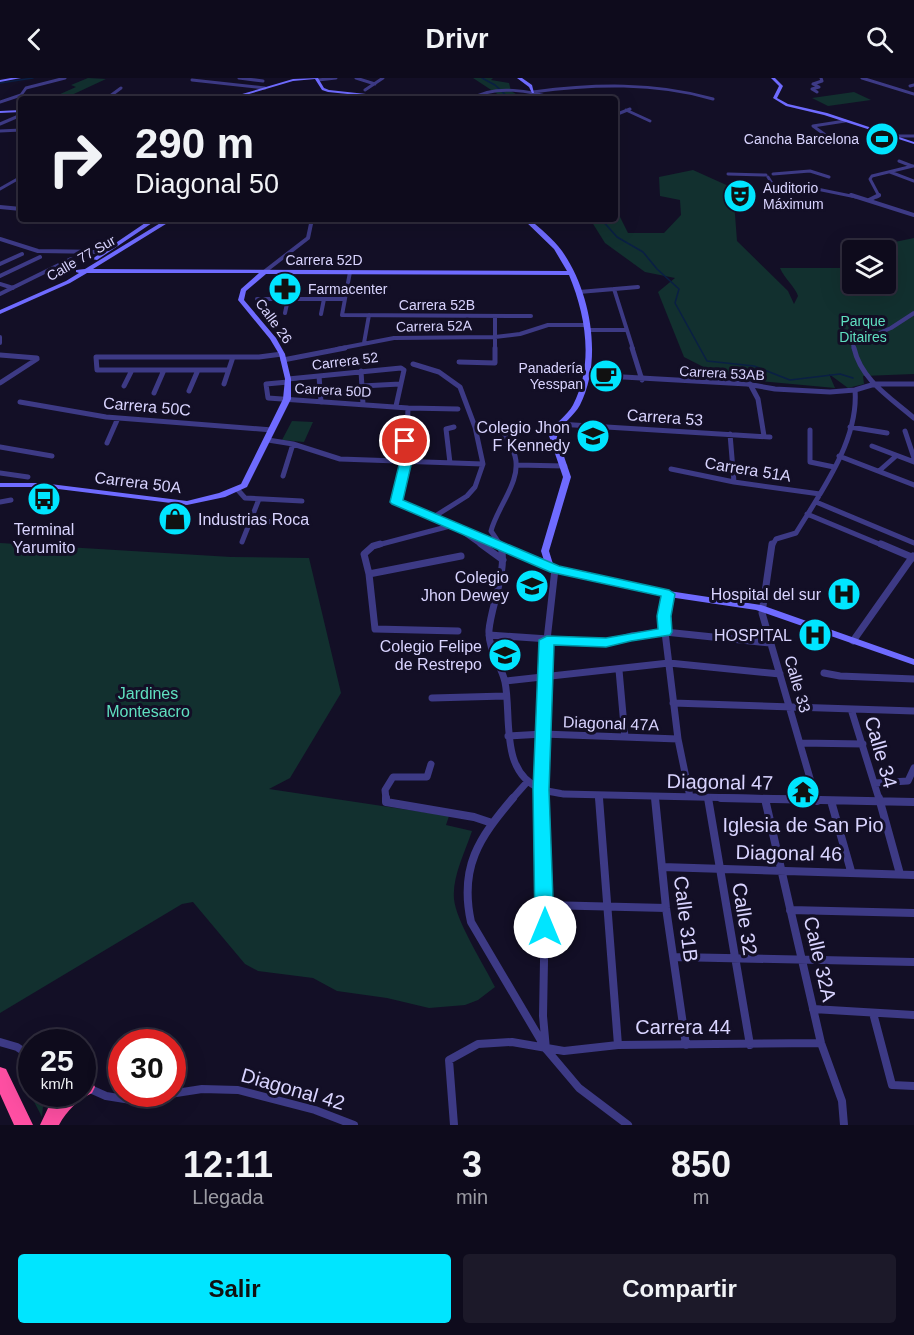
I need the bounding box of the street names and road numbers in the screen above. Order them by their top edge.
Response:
street label: Calle 77 Sur [44,232,119,284]
street label: Carrera 52D [285,252,363,268]
street label: Calle 26 [252,296,296,347]
street label: Carrera 52B [399,297,475,313]
street label: Carrera 52A [396,317,473,335]
street label: Carrera 52 [311,349,379,373]
street label: Carrera 53AB [679,363,765,383]
street label: Carrera 50D [294,380,372,400]
street label: Carrera 50C [102,394,192,419]
street label: Carrera 53 [626,406,704,429]
street label: Carrera 51A [704,454,793,485]
street label: Carrera 50A [94,469,183,496]
street label: Calle 33 [781,654,814,715]
street label: Diagonal 47A [563,713,660,734]
street label: Calle 34 [860,714,902,790]
street label: Diagonal 47 [666,770,774,794]
street label: Diagonal 46 [735,841,843,865]
street label: Calle 31B [670,875,702,963]
street label: Calle 32 [728,881,762,957]
street label: Calle 32A [800,914,841,1004]
street label: Carrera 44 [635,1016,731,1038]
street label: Diagonal 42 [239,1064,347,1114]

